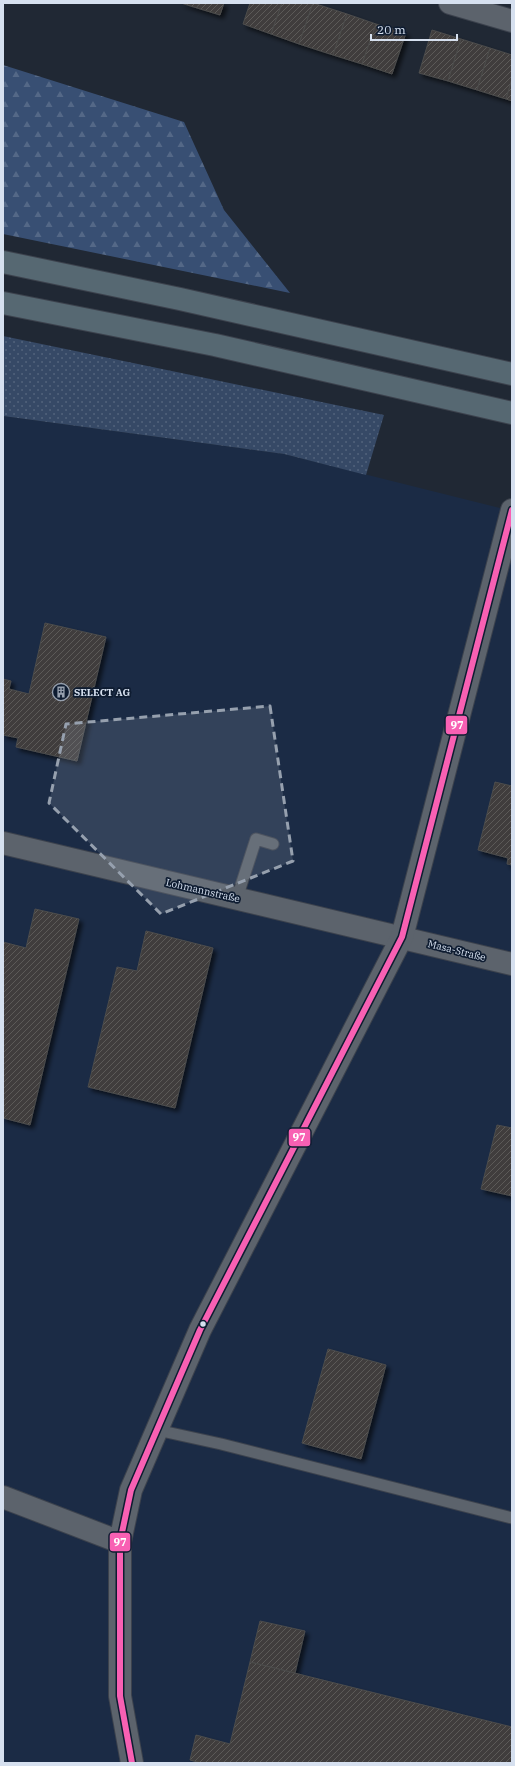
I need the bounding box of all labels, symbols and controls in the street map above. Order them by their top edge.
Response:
scale bar [371,16,457,42]
text: 20 m [377,22,406,37]
building icon: SELECT AG [51,682,71,702]
place label: SELECT AG [74,686,130,699]
line badge: 97 [445,715,468,735]
text: 97 [450,718,464,732]
street label: Lohmannstraße [165,876,241,905]
street label: Masa-Straße [427,937,487,964]
line badge: 97 [288,1128,311,1147]
text: 97 [292,1130,306,1144]
unlabelled marker [198,1319,208,1329]
line badge: 97 [109,1532,131,1552]
text: 97 [113,1535,127,1549]

